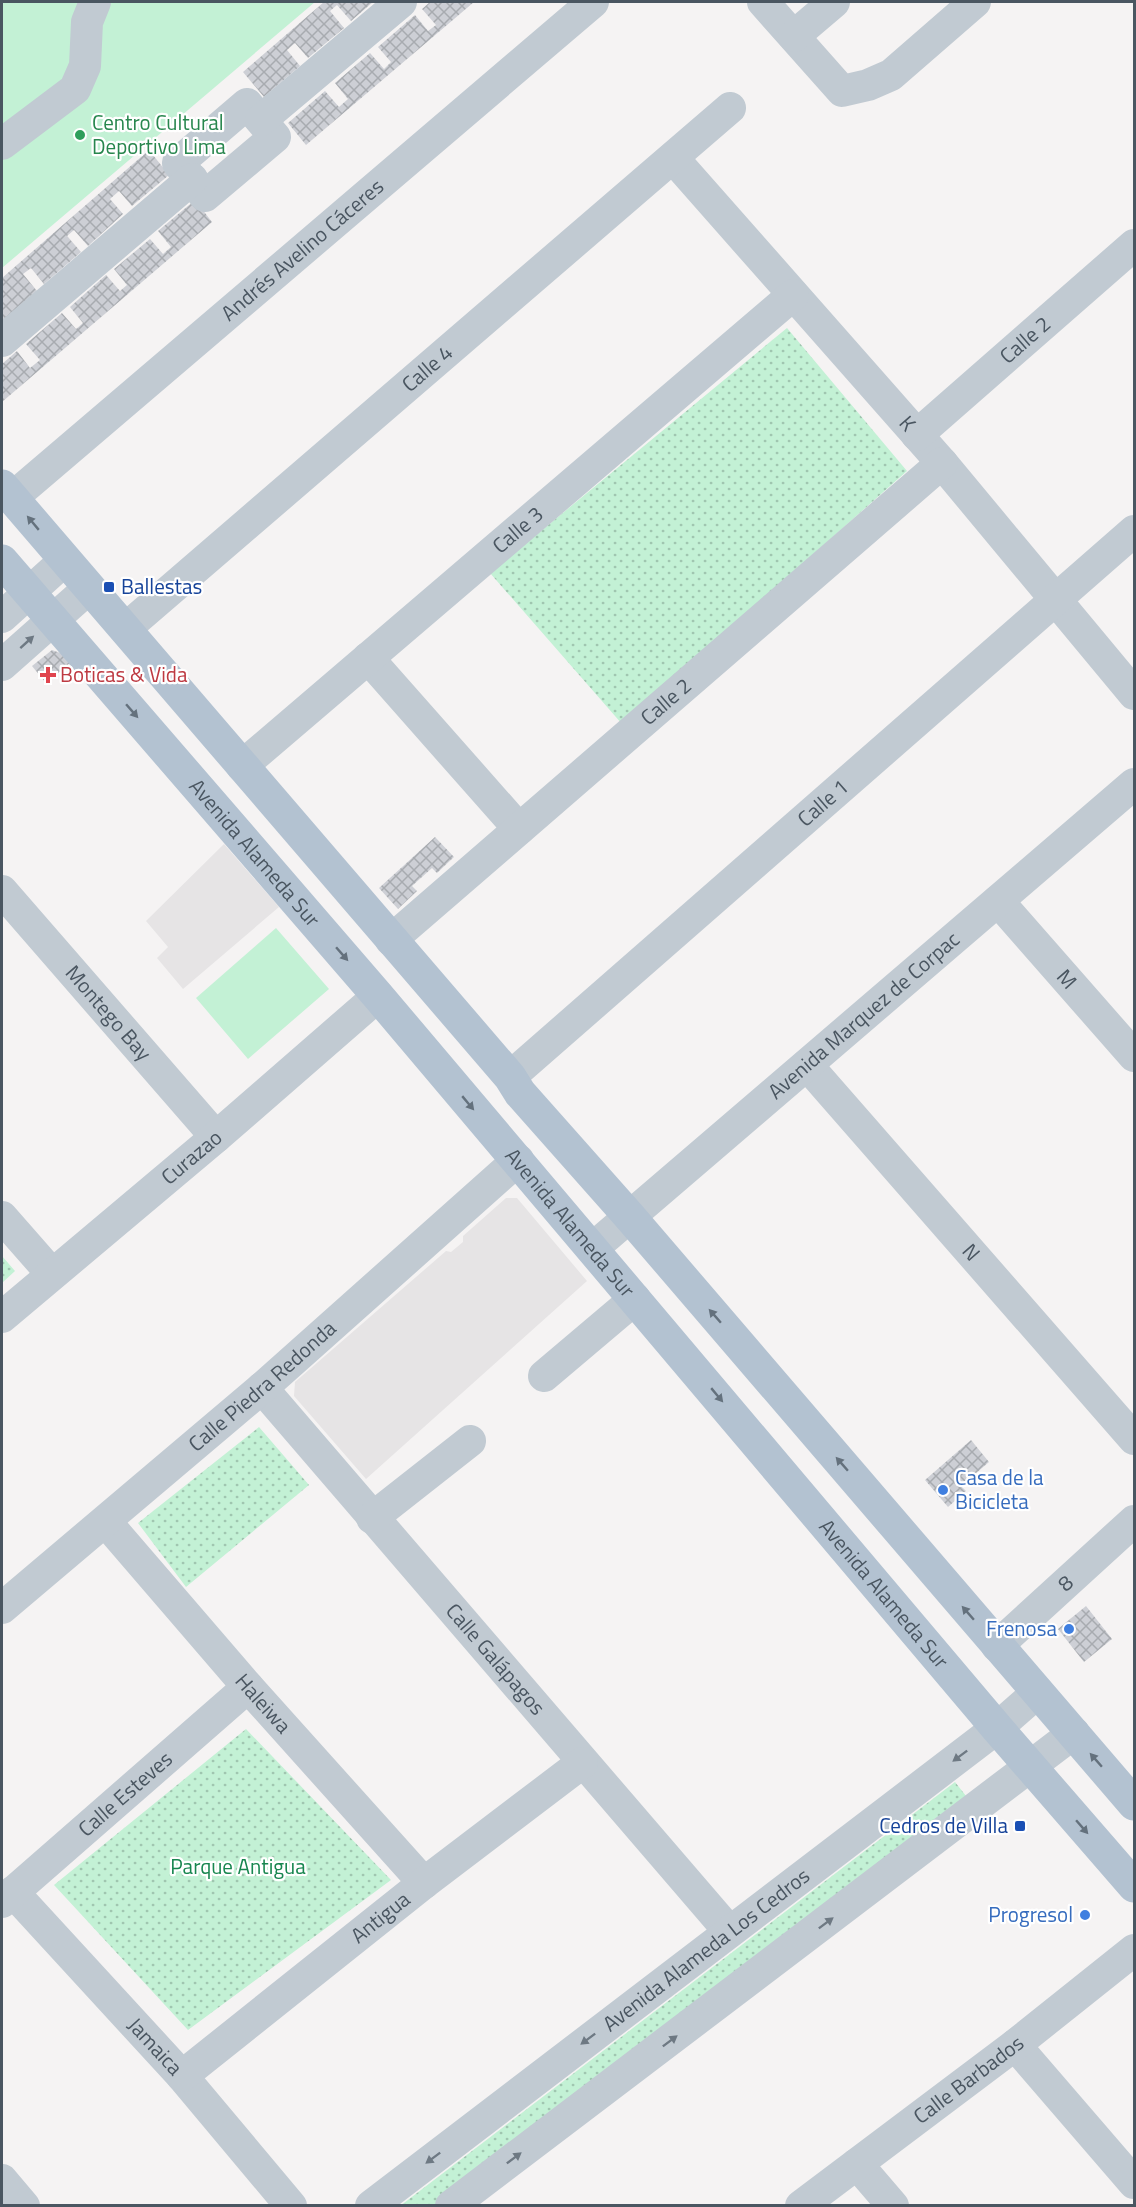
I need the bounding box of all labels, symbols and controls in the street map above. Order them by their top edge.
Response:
place label: Centro Cultural Deportivo Lima [92,106,226,162]
marker: Centro Cultural Deportivo Lima [73,128,87,142]
street label: Andrés Avelino Cáceres [213,170,390,328]
street label: Calle 2 [992,308,1057,371]
street label: Calle 4 [394,337,459,399]
street label: K [892,408,924,438]
street label: Calle 3 [485,498,550,561]
one-way arrow [27,515,40,531]
place label: Ballestas [121,570,202,602]
marker: Ballestas [102,580,116,594]
one-way arrow [19,636,34,649]
place label: Boticas & Vida [60,658,188,690]
marker: Boticas & Vida [41,668,55,682]
street label: Calle 2 [633,670,698,732]
one-way arrow [125,703,138,718]
street label: Avenida Alameda Sur [182,771,328,934]
street label: Calle 1 [790,771,855,834]
street label: Avenida Marquez de Corpac [760,923,966,1106]
one-way arrow [335,946,348,961]
street label: Montego Bay [58,958,160,1068]
street label: M [1049,961,1085,996]
one-way arrow [462,1095,475,1111]
street label: Curazao [154,1121,229,1192]
street label: Avenida Alameda Sur [498,1140,643,1304]
street label: N [955,1236,988,1268]
one-way arrow [709,1309,722,1324]
street label: Calle Piedra Redonda [181,1312,343,1459]
one-way arrow [710,1388,722,1403]
one-way arrow [835,1456,848,1472]
place label: Casa de la Bicicleta [955,1461,1044,1517]
marker: Casa de la Bicicleta [936,1483,950,1497]
street label: Avenida Alameda Sur [812,1512,957,1675]
street label: 8 [1050,1567,1080,1598]
street label: Calle Galápagos [439,1596,554,1722]
one-way arrow [962,1605,975,1620]
place label: Frenosa [986,1612,1057,1644]
marker: Frenosa [1062,1622,1076,1636]
street label: Haleiwa [228,1666,300,1740]
street label: Calle Esteves [70,1743,179,1844]
one-way arrow [952,1749,968,1762]
one-way arrow [1090,1753,1103,1768]
place label: Cedros de Villa [879,1809,1008,1841]
marker: Cedros de Villa [1013,1819,1027,1833]
one-way arrow [1075,1819,1089,1834]
park label: Parque Antigua [170,1850,306,1882]
street label: Avenida Alameda Los Cedros [595,1859,816,2039]
street label: Antigua [343,1883,417,1951]
place label: Progresol [988,1898,1073,1930]
marker: Progresol [1078,1908,1092,1922]
one-way arrow [817,1917,833,1929]
street label: Jamaica [121,2010,191,2083]
street label: Calle Barbados [906,2027,1030,2131]
one-way arrow [580,2033,595,2045]
one-way arrow [662,2034,678,2047]
one-way arrow [425,2152,441,2164]
one-way arrow [507,2152,522,2164]

